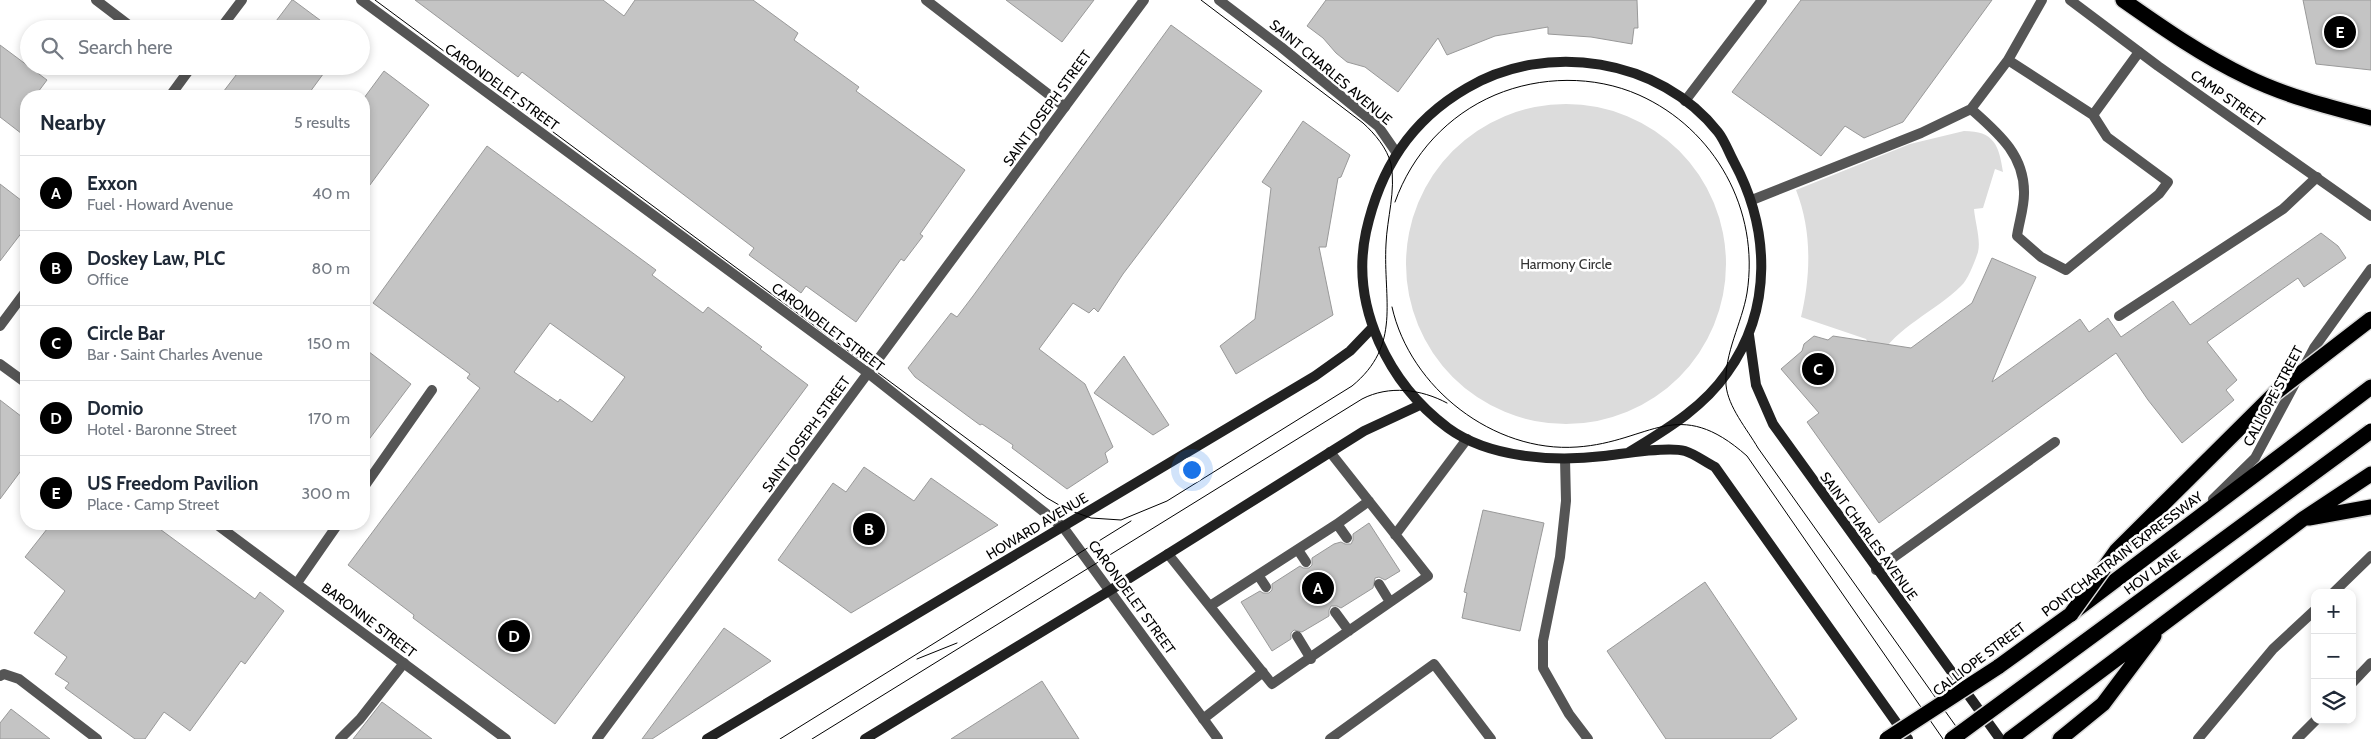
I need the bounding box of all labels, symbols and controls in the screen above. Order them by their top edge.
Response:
pin: E [2324,13,2356,51]
street label: SAINT CHARLES AVENUE [1266,15,1396,129]
search box [20,20,370,75]
icon: search [38,34,66,62]
text: Search here [78,36,172,59]
street label: CARONDELET STREET [441,40,563,135]
street label: SAINT JOSEPH STREET [999,46,1096,170]
street label: CAMP STREET [2187,66,2269,131]
text: Nearby [40,110,106,135]
text: 5 results [294,113,350,132]
text: Exxon [87,172,137,195]
text: A [51,184,61,203]
text: 40 m [312,184,350,203]
text: Fuel · Howard Avenue [87,195,233,214]
text: Doskey Law, PLC [87,247,225,270]
park label: Harmony Circle [1520,255,1612,273]
text: B [51,259,61,278]
text: 80 m [312,259,350,278]
text: Office [87,270,129,289]
street label: CARONDELET STREET [768,279,888,376]
text: Circle Bar [87,322,165,345]
text: C [51,334,61,353]
text: 150 m [307,334,350,353]
street label: CALLIOPE STREET [2239,342,2307,449]
text: Bar · Saint Charles Avenue [87,345,263,364]
pin: C [1802,350,1834,388]
street label: SAINT JOSEPH STREET [758,372,855,496]
text: Domio [87,397,143,420]
text: D [50,409,62,428]
text: 170 m [308,409,350,428]
text: Hotel · Baronne Street [87,420,237,439]
your location [1179,457,1205,483]
street label: SAINT CHARLES AVENUE [1816,468,1922,604]
text: US Freedom Pavilion [87,472,258,495]
text: E [51,484,61,503]
text: 300 m [301,484,350,503]
street label: PONTCHARTRAIN EXPRESSWAY [2038,487,2207,621]
street label: HOWARD AVENUE [983,488,1091,563]
text: Place · Camp Street [87,495,219,514]
pin: B [853,510,885,548]
street label: CARONDELET STREET [1085,536,1180,658]
street label: HOV LANE [2120,545,2184,599]
pin: A [1302,569,1334,607]
street label: BARONNE STREET [318,579,420,662]
map controls [2311,589,2356,724]
button: + [2311,589,2356,634]
pin: D [498,617,530,655]
street label: CALLIOPE STREET [1929,618,2029,700]
button: − [2311,634,2356,679]
button: layers [2311,679,2356,724]

